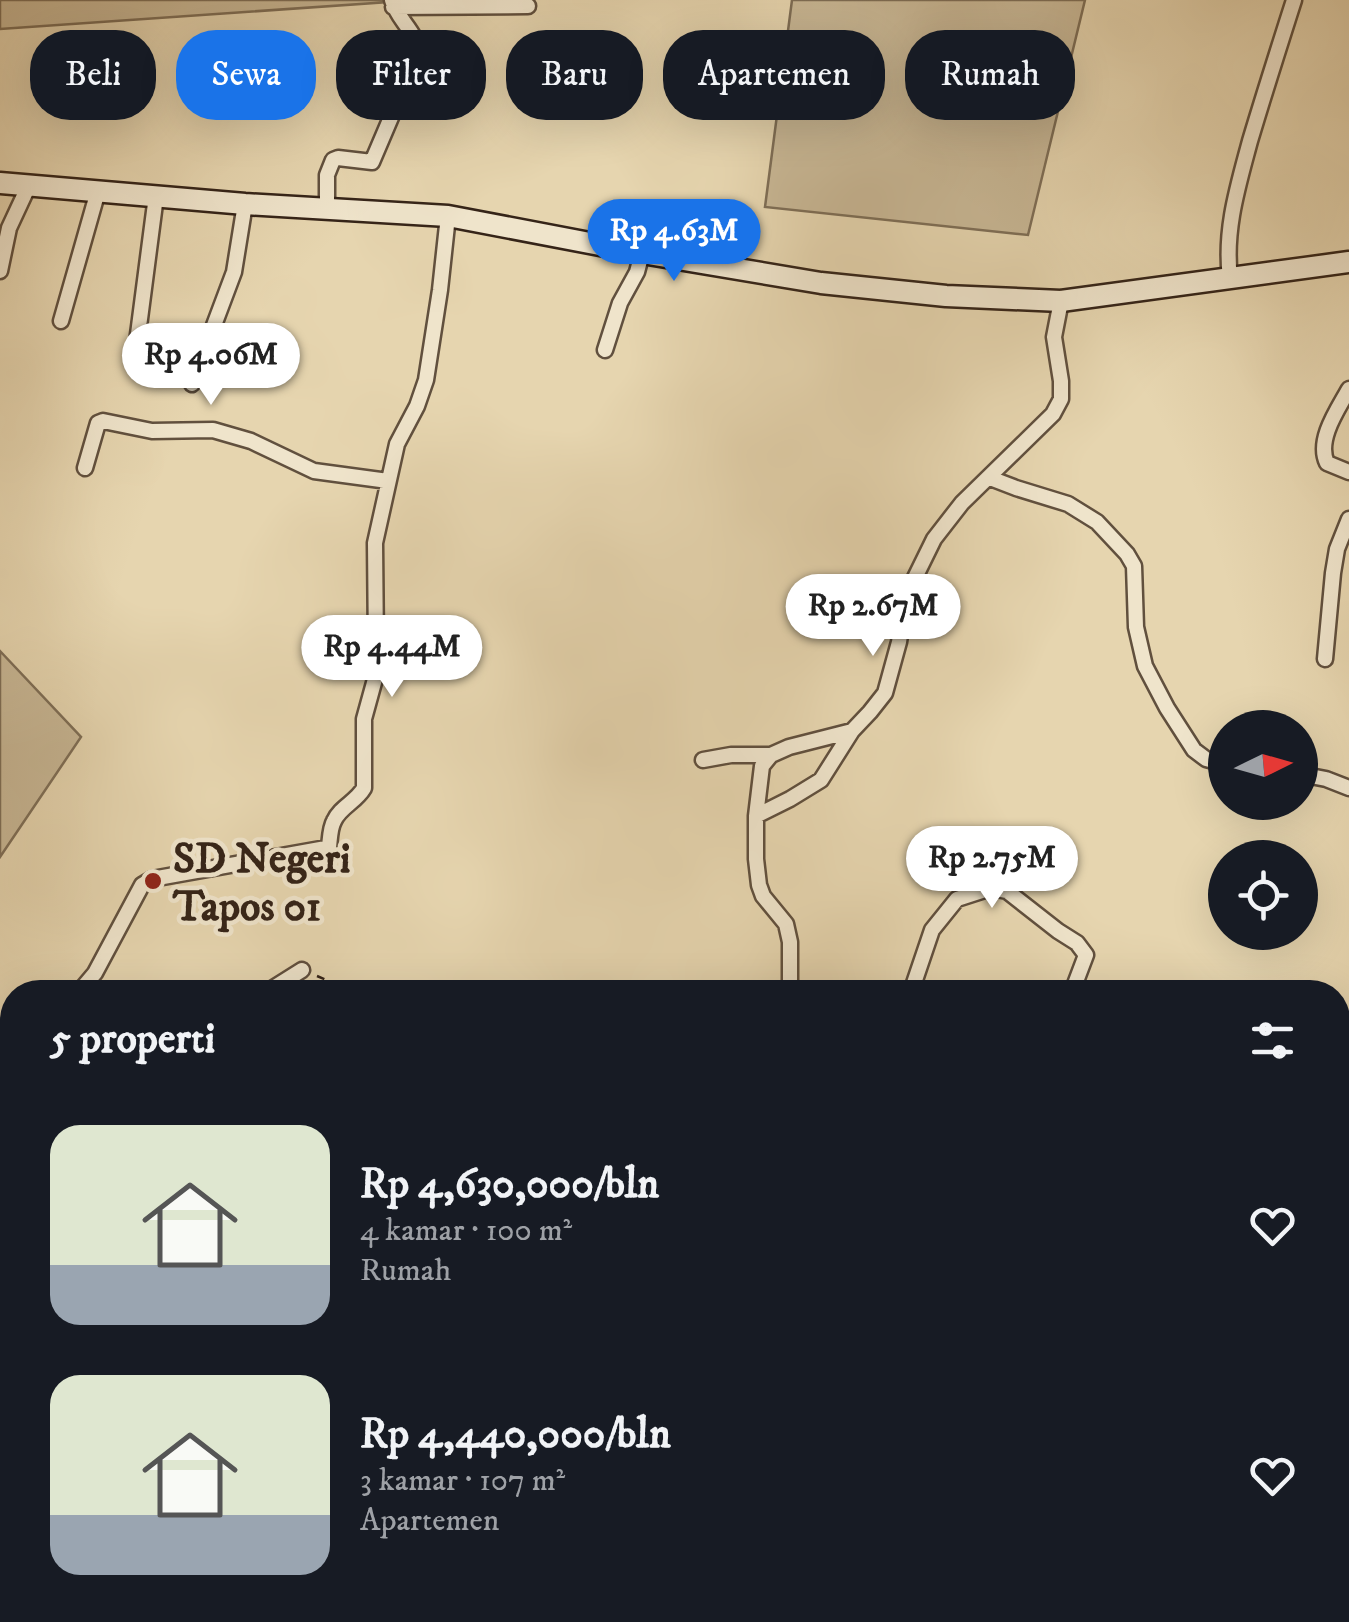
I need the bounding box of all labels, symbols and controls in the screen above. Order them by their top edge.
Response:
chip: Beli [30,30,156,120]
chip: Sewa [176,30,316,120]
chip: Filter [336,30,486,120]
chip: Baru [506,30,643,120]
chip: Apartemen [663,30,885,120]
chip: Rumah [905,30,1075,120]
pin: Rp 4.63M [571,199,777,284]
text: Rp 4.63M [610,211,738,251]
pin: Rp 4.06M [108,323,314,408]
text: Rp 4.06M [144,335,278,375]
pin: Rp 2.67M [770,574,976,659]
text: Rp 2.67M [808,586,938,626]
pin: Rp 4.44M [289,615,495,700]
text: Rp 4.44M [323,627,461,667]
north arrow [1208,710,1318,820]
map controls [1208,710,1318,950]
pin: Rp 2.75M [889,826,1095,911]
place label: SD Negeri Tapos 01 [172,834,351,934]
text: Rp 2.75M [928,838,1056,878]
button: locate [1208,840,1318,950]
marker: SD Negeri Tapos 01 [142,870,164,892]
icon: filters [1245,1013,1300,1068]
text: 5 properti [50,1014,215,1066]
text: Rp 4,630,000/bln [360,1159,659,1211]
icon: home [130,1165,250,1285]
icon: heart [1245,1198,1300,1253]
text: 4 kamar · 100 m² [360,1211,572,1251]
text: Rumah [360,1251,451,1291]
text: Rp 4,440,000/bln [360,1409,671,1461]
icon: home [130,1415,250,1535]
icon: heart [1245,1448,1300,1503]
text: 3 kamar · 107 m² [360,1461,565,1501]
text: Apartemen [360,1501,499,1541]

